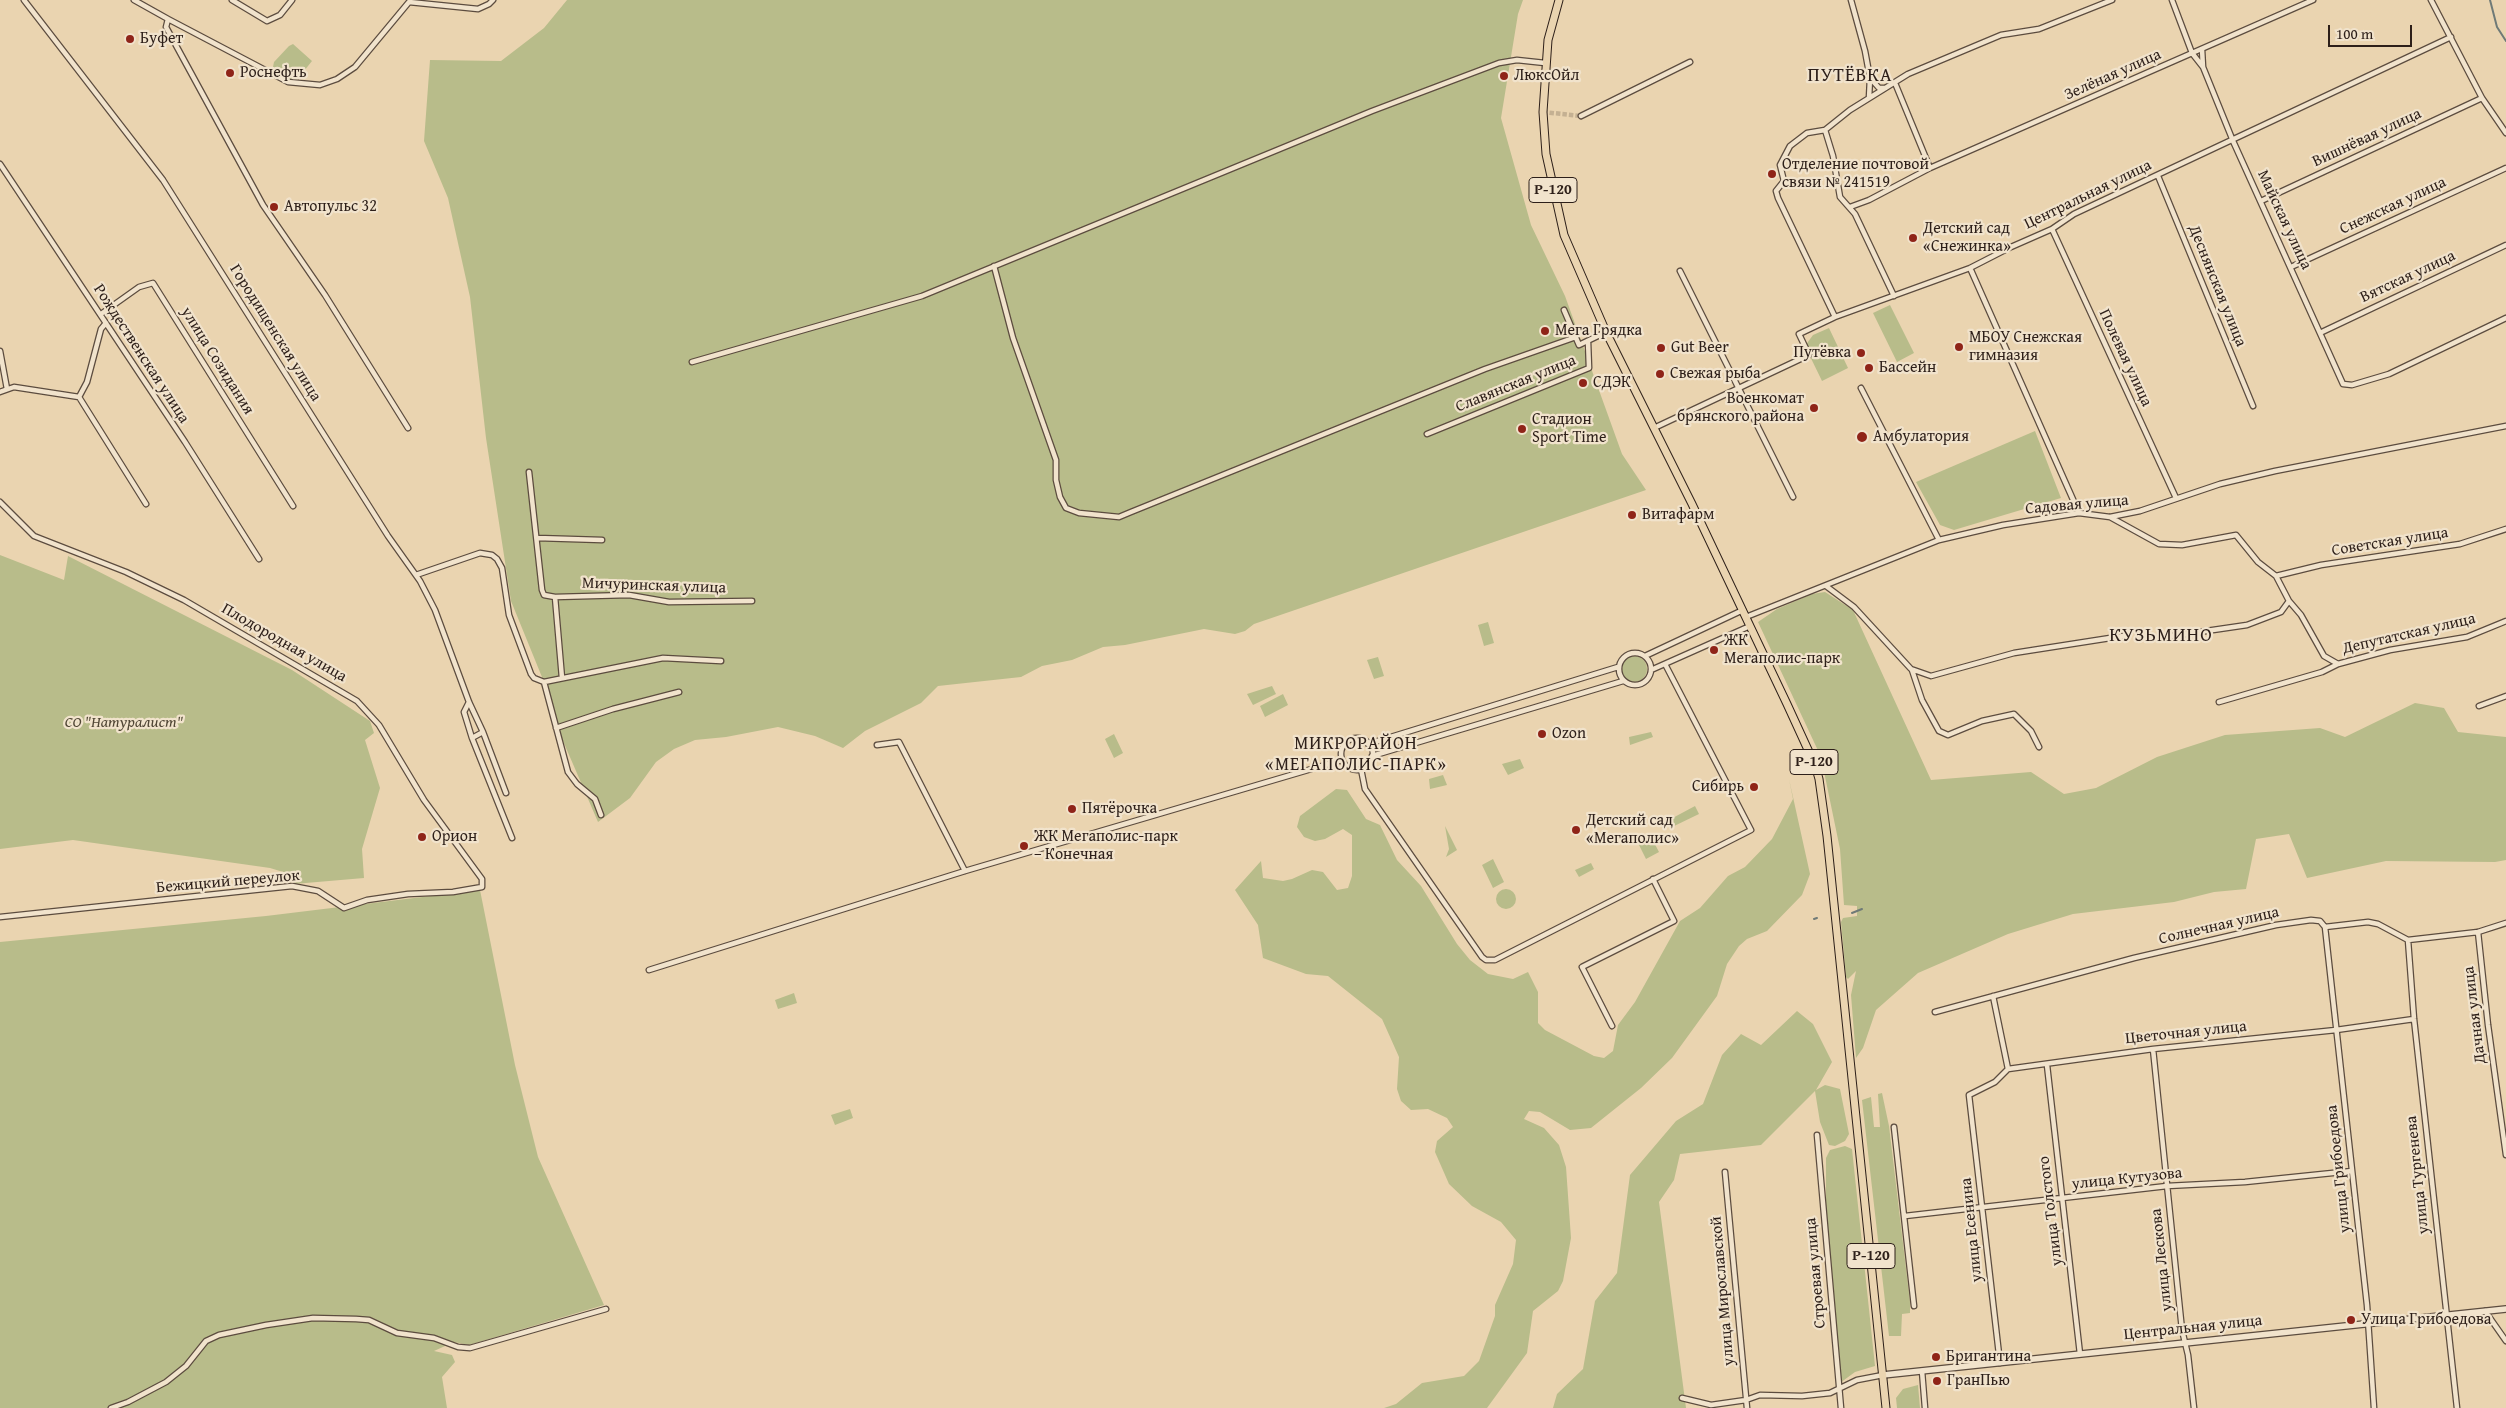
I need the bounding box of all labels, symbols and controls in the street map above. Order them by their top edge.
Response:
scale bar [2331,15,2415,47]
text: 100 m [2336,23,2373,44]
place label: Буфет [140,29,183,49]
marker: Буфет [124,33,136,45]
street label: Зелёная улица [2062,45,2164,105]
place label: Роснефть [240,63,307,83]
district label: ПУТЁВКА [1807,65,1893,87]
place label: ЛюксОйл [1514,66,1579,86]
marker: Роснефть [224,67,236,79]
marker: ЛюксОйл [1498,70,1510,82]
street label: Вишнёвая улица [2310,104,2424,172]
place label: Отделение почтовой связи № 241519 [1782,155,1929,193]
street label: Центральная улица [2021,156,2155,234]
street label: Майская улица [2253,167,2315,273]
marker: Отделение почтовой связи № 241519 [1766,168,1778,180]
street label: Снежская улица [2337,173,2449,239]
road number: Р-120 [1529,178,1577,202]
place label: Автопульс 32 [284,197,377,217]
marker: Автопульс 32 [268,201,280,213]
place label: Детский сад «Снежинка» [1923,219,2011,257]
street label: Деснянская улица [2184,222,2250,350]
marker: Детский сад «Снежинка» [1907,232,1919,244]
street label: Вятская улица [2357,247,2459,307]
street label: Городищенская улица [225,261,325,405]
street label: Рождественская улица [89,281,193,427]
street label: улица Созидания [176,304,258,418]
street label: Полевая улица [2094,306,2156,410]
place label: Мега Грядка [1555,321,1642,341]
marker: Мега Грядка [1539,325,1551,337]
place label: МБОУ Снежская гимназия [1969,328,2082,366]
place label: Gut Beer [1671,338,1729,358]
marker: МБОУ Снежская гимназия [1953,341,1965,353]
marker: Gut Beer [1655,342,1667,354]
place label: Путёвка [1794,343,1851,363]
marker: Путёвка [1855,347,1867,359]
street label: Славянская улица [1453,351,1579,417]
place label: Бассейн [1879,358,1936,378]
marker: Бассейн [1863,362,1875,374]
place label: Свежая рыба [1670,364,1761,384]
marker: Свежая рыба [1654,368,1666,380]
place label: СДЭК [1593,373,1631,393]
marker: СДЭК [1577,377,1589,389]
place label: Военкомат брянского района [1677,389,1804,427]
marker: Военкомат брянского района [1808,402,1820,414]
place label: Стадион Sport Time [1532,410,1606,448]
marker: Стадион Sport Time [1516,423,1528,435]
place label: Амбулатория [1873,427,1969,447]
marker: Амбулатория [1855,430,1869,444]
street label: Садовая улица [2025,491,2129,519]
place label: Витафарм [1642,505,1714,525]
marker: Витафарм [1626,509,1638,521]
street label: Советская улица [2330,523,2450,561]
street label: Мичуринская улица [582,574,726,598]
street label: Плодородная улица [218,599,350,687]
street label: Депутатская улица [2341,609,2477,659]
district label: КУЗЬМИНО [2108,625,2214,647]
place label: ЖК Мегаполис-парк [1724,631,1840,669]
marker: ЖК Мегаполис-парк [1708,644,1720,656]
park label: СО "Натуралист" [65,713,183,733]
place label: Ozon [1552,724,1586,744]
marker: Ozon [1536,728,1548,740]
district label: МИКРОРАЙОН «МЕГАПОЛИС-ПАРК» [1263,733,1449,776]
road number: Р-120 [1790,750,1838,774]
place label: Сибирь [1692,777,1744,797]
marker: Сибирь [1748,781,1760,793]
place label: Пятёрочка [1082,799,1157,819]
marker: Пятёрочка [1066,803,1078,815]
place label: Детский сад «Мегаполис» [1586,811,1679,849]
marker: Детский сад «Мегаполис» [1570,824,1582,836]
place label: Орион [432,827,477,847]
place label: ЖК Мегаполис-парк – Конечная [1034,827,1178,865]
marker: Орион [416,831,428,843]
marker: ЖК Мегаполис-парк – Конечная [1018,840,1030,852]
street label: Бежицкий переулок [155,866,301,898]
street label: Солнечная улица [2157,903,2281,949]
street label: Дачная улица [2459,965,2491,1065]
street label: Цветочная улица [2124,1017,2248,1049]
street label: улица Грибоедова [2323,1104,2355,1234]
street label: улица Тургенева [2402,1115,2434,1235]
street label: улица Толстого [2035,1155,2067,1267]
street label: улица Кутузова [2071,1164,2183,1194]
street label: улица Есенина [1957,1177,1987,1283]
street label: улица Лескова [2147,1208,2177,1312]
street label: улица Мирославской [1707,1215,1739,1367]
street label: Строевая улица [1802,1217,1830,1329]
road number: Р-120 [1847,1244,1895,1268]
place label: Улица Грибоедова [2361,1310,2491,1330]
street label: Центральная улица [2123,1311,2263,1345]
marker: Улица Грибоедова [2345,1314,2357,1326]
place label: Бригантина [1946,1347,2031,1367]
marker: Бригантина [1930,1351,1942,1363]
place label: ГранПью [1947,1371,2010,1391]
marker: ГранПью [1931,1375,1943,1387]

